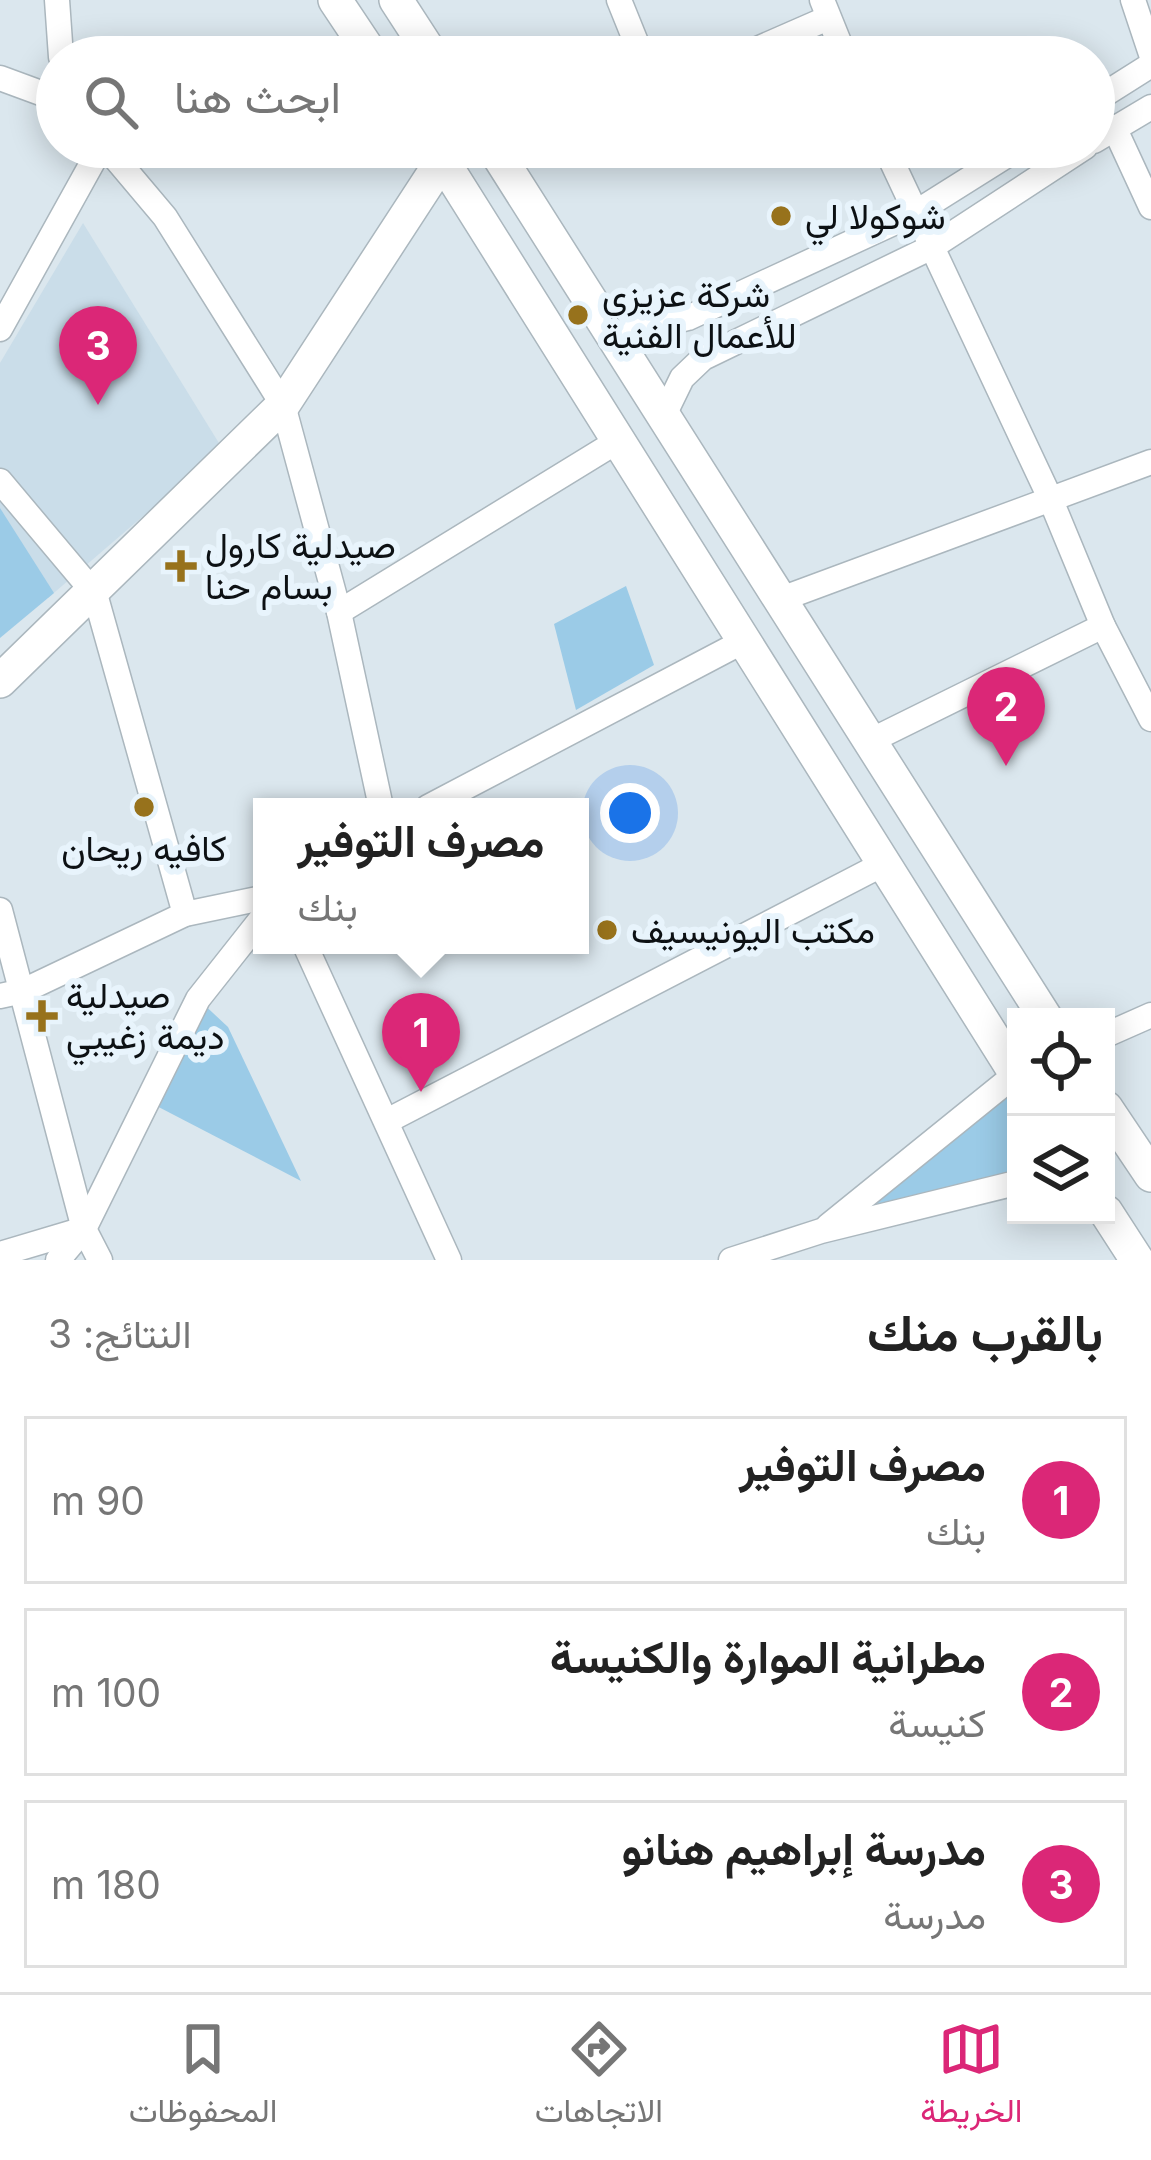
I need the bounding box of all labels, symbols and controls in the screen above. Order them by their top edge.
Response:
search box [36,36,1115,168]
icon: search [78,69,144,135]
text: ابحث هنا [174,69,341,124]
place label: شوكولا لي [805,194,946,246]
marker: شوكولا لي [768,203,794,229]
place label: شركة عزيزي للأعمال الفنية [602,272,797,357]
marker: شركة عزيزي للأعمال الفنية [565,302,591,328]
pin: 3 [59,306,137,405]
place label: صيدلية كارول بسام حنا [205,523,396,610]
marker: صيدلية كارول بسام حنا [168,553,194,579]
pin: 2 [967,667,1045,766]
your location [600,783,660,843]
marker: كافيه ريحان [131,794,157,820]
popup [253,798,589,954]
text: مصرف التوفير [298,813,544,868]
place label: كافيه ريحان [61,826,227,871]
text: بنك [298,883,358,930]
place label: مكتب اليونيسيف [631,908,875,953]
marker: مكتب اليونيسيف [594,917,620,943]
place label: صيدلية ديمة زغيبي [66,973,224,1066]
pin: 1 [382,993,460,1092]
marker: صيدلية ديمة زغيبي [29,1003,55,1029]
map controls [1007,1008,1115,1224]
button: locate [1007,1008,1115,1116]
button: layers [1007,1116,1115,1224]
text: بالقرب منك [867,1302,1103,1363]
text: النتائج: 3 [48,1310,192,1357]
text: مصرف التوفير [739,1437,986,1492]
text: 90 m [51,1477,145,1524]
text: 1 [1053,1477,1069,1524]
text: بنك [926,1507,986,1554]
text: مطرانية الموارة والكنيسة [550,1629,986,1684]
text: 100 m [51,1669,161,1716]
text: 2 [1049,1669,1073,1716]
text: كنيسة [888,1699,986,1746]
text: مدرسة إبراهيم هنانو [622,1821,986,1876]
text: 180 m [51,1861,161,1908]
text: 3 [1048,1861,1074,1908]
text: مدرسة [883,1891,986,1938]
tab: المحفوظات [129,2016,277,2140]
tab: الاتجاهات [535,2016,663,2140]
tab: الخريطة [920,2016,1022,2140]

